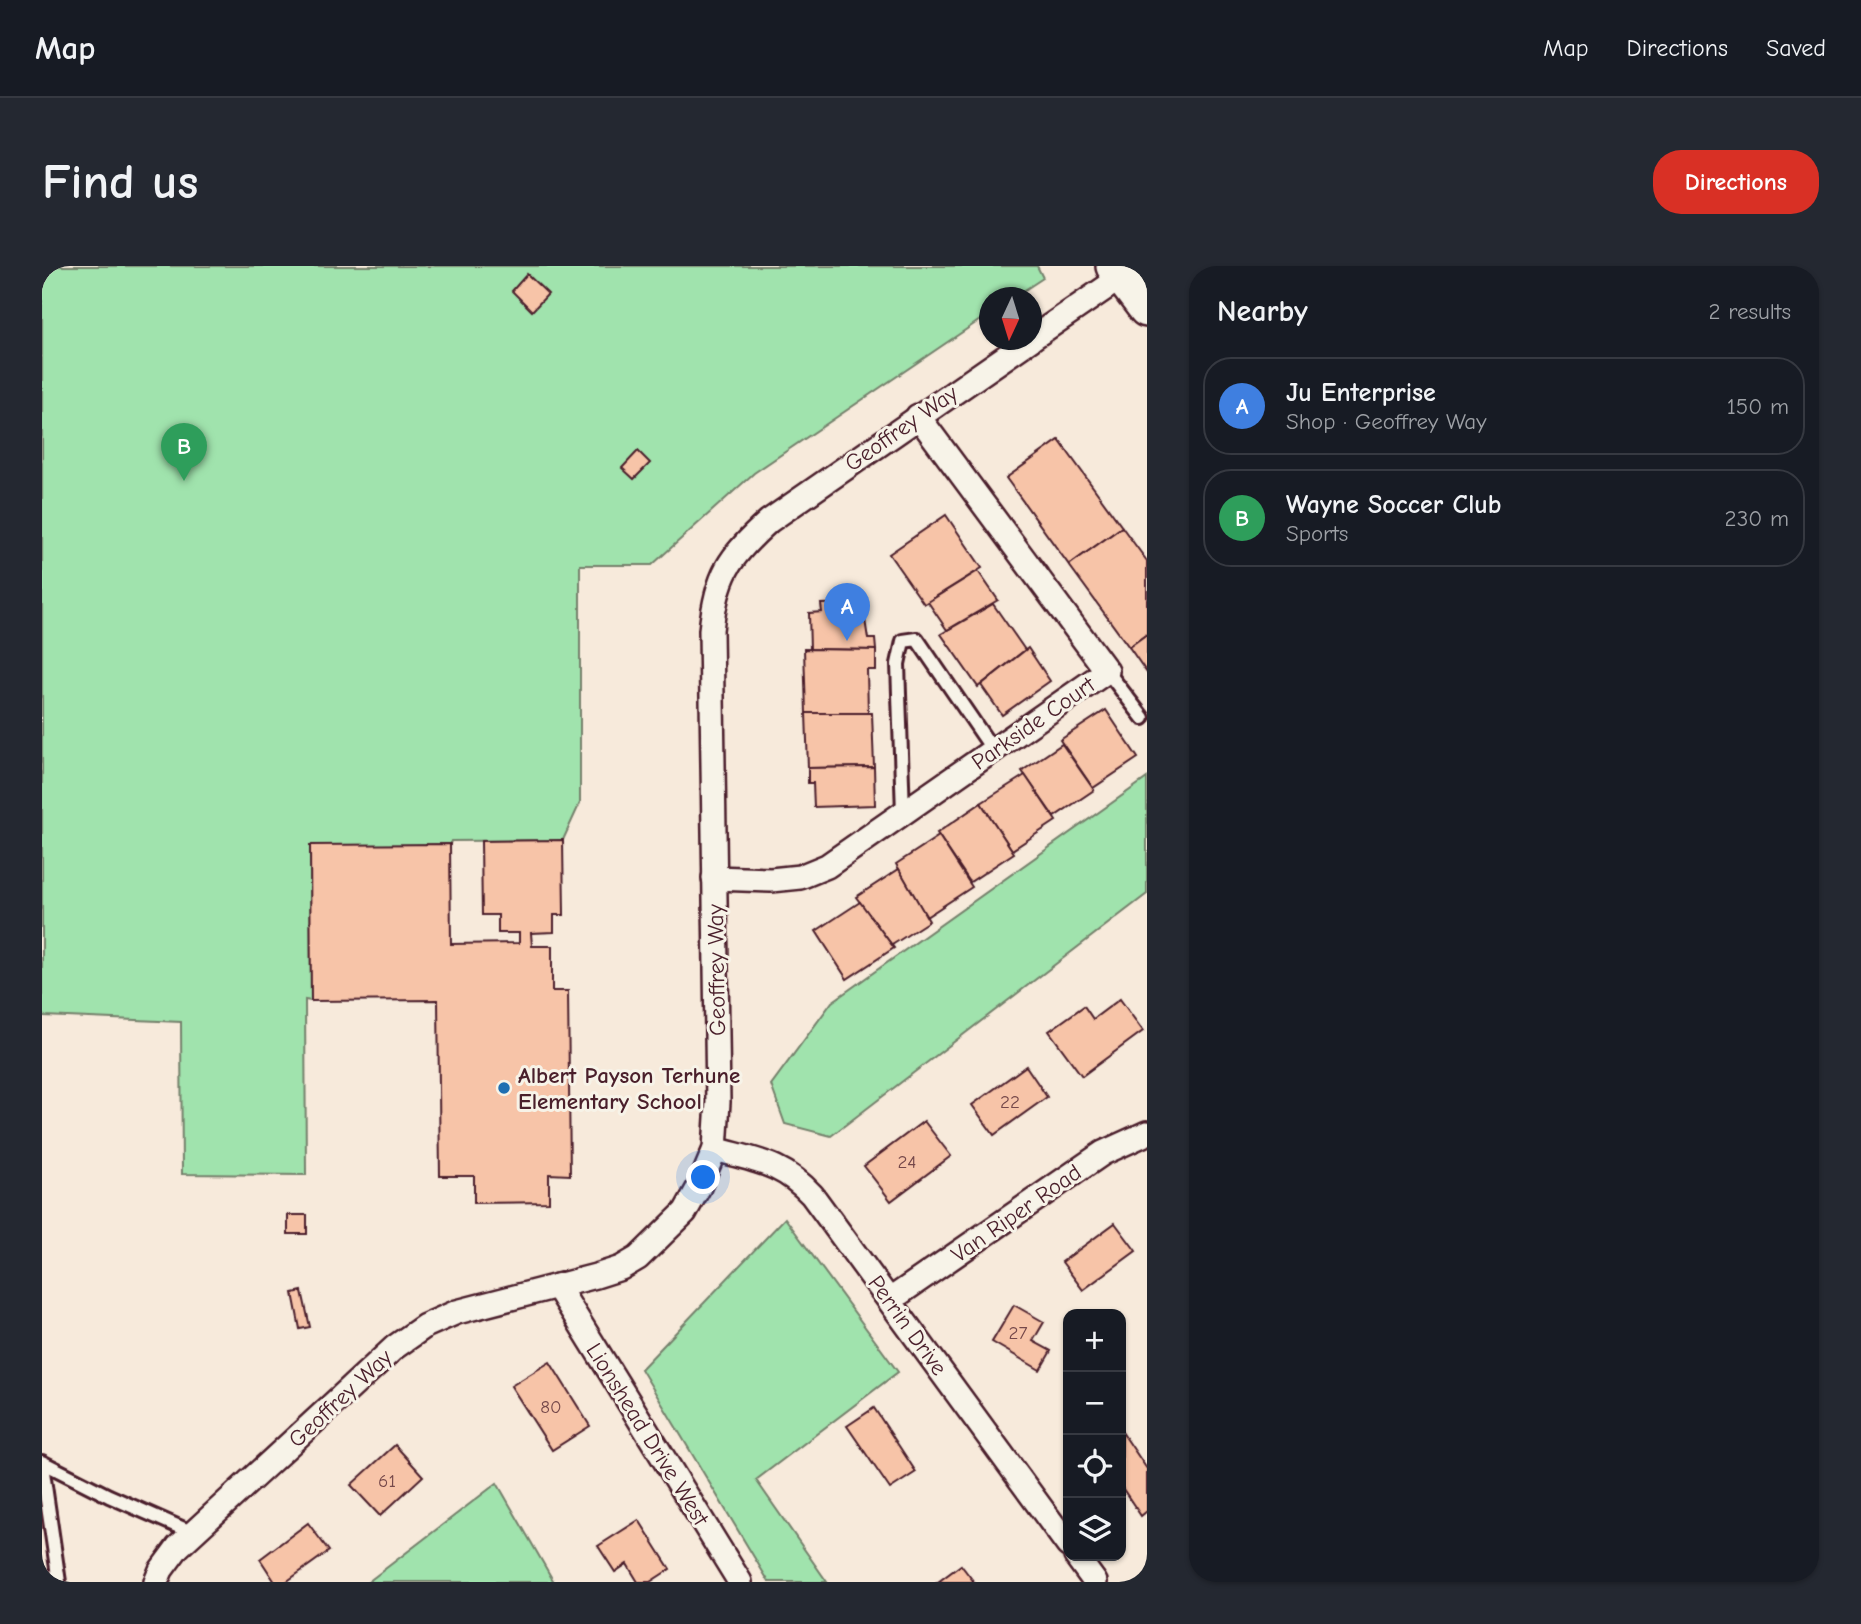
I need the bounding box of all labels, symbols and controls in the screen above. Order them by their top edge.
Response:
text: Map [35,29,96,67]
text: Map [1543,34,1589,62]
text: Directions [1627,34,1728,62]
text: Saved [1766,34,1826,62]
button: Directions [1653,150,1819,214]
text: Find us [42,154,198,210]
north arrow [979,287,1042,350]
text: Nearby [1217,294,1308,329]
text: 2 results [1709,298,1791,325]
text: Ju Enterprise [1286,378,1436,408]
street label: Geoffrey Way [840,379,964,477]
text: A [1236,393,1248,420]
text: 150 m [1727,393,1789,420]
text: Shop · Geoffrey Way [1286,408,1486,435]
pin: B [161,423,207,481]
text: Wayne Soccer Club [1286,490,1501,520]
text: B [1235,505,1249,532]
text: 230 m [1725,505,1789,532]
text: Sports [1286,520,1348,547]
pin: A [824,583,870,641]
street label: Parkside Court [967,670,1101,776]
street label: Geoffrey Way [702,903,731,1036]
place label: Albert Payson Terhune Elementary School [518,1062,740,1115]
marker: Albert Payson Terhune Elementary School [496,1080,512,1096]
house number: 22 [1000,1091,1020,1113]
house number: 24 [897,1151,917,1173]
street label: Van Riper Road [946,1159,1086,1268]
your location [686,1160,720,1194]
street label: Perrin Drive [862,1270,953,1380]
map controls [1063,1309,1126,1561]
button: + [1063,1309,1126,1372]
house number: 27 [1009,1322,1027,1344]
street label: Lionshead Drive West [580,1338,715,1532]
street label: Geoffrey Way [283,1343,398,1453]
button: − [1063,1372,1126,1435]
house number: 80 [540,1396,562,1418]
button: locate [1063,1435,1126,1498]
house number: 61 [378,1470,396,1492]
button: layers [1063,1498,1126,1561]

